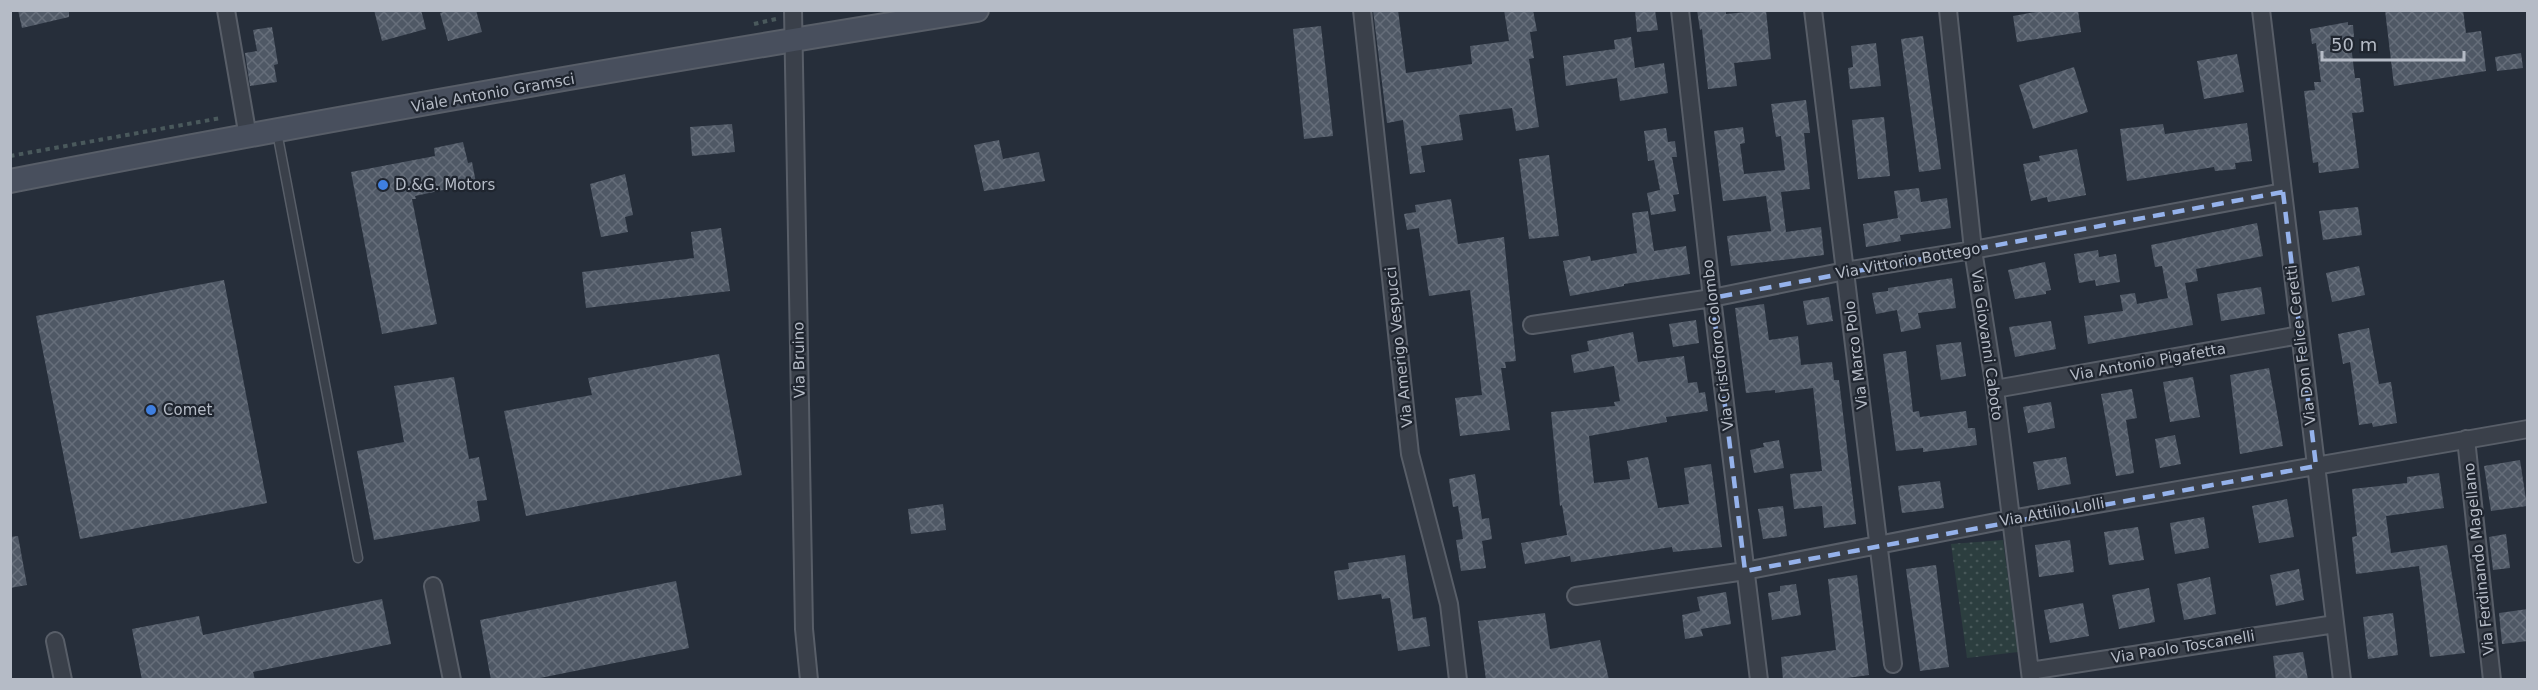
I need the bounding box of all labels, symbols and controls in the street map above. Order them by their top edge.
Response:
scale bar [2322,24,2464,62]
text: 50 m [2331,34,2377,55]
street label: Viale Antonio Gramsci [410,70,576,116]
place label: D.&G. Motors [395,176,496,194]
marker: D.&G. Motors [376,178,390,192]
street label: Via Vittorio Bottego [1834,239,1982,283]
street label: Via Cristoforo Colombo [1699,258,1737,432]
street label: Via Don Felice Ceretti [2282,264,2320,426]
street label: Via Amerigo Vespucci [1382,266,1416,428]
street label: Via Giovanni Caboto [1967,268,2007,422]
street label: Via Marco Polo [1840,300,1872,410]
street label: Via Bruino [789,321,809,399]
street label: Via Antonio Pigafetta [2069,339,2227,385]
place label: Comet [163,401,212,419]
marker: Comet [144,403,158,417]
street label: Via Ferdinando Magellano [2460,462,2498,656]
street label: Via Attilio Lolli [1998,494,2106,530]
street label: Via Paolo Toscanelli [2110,627,2256,667]

